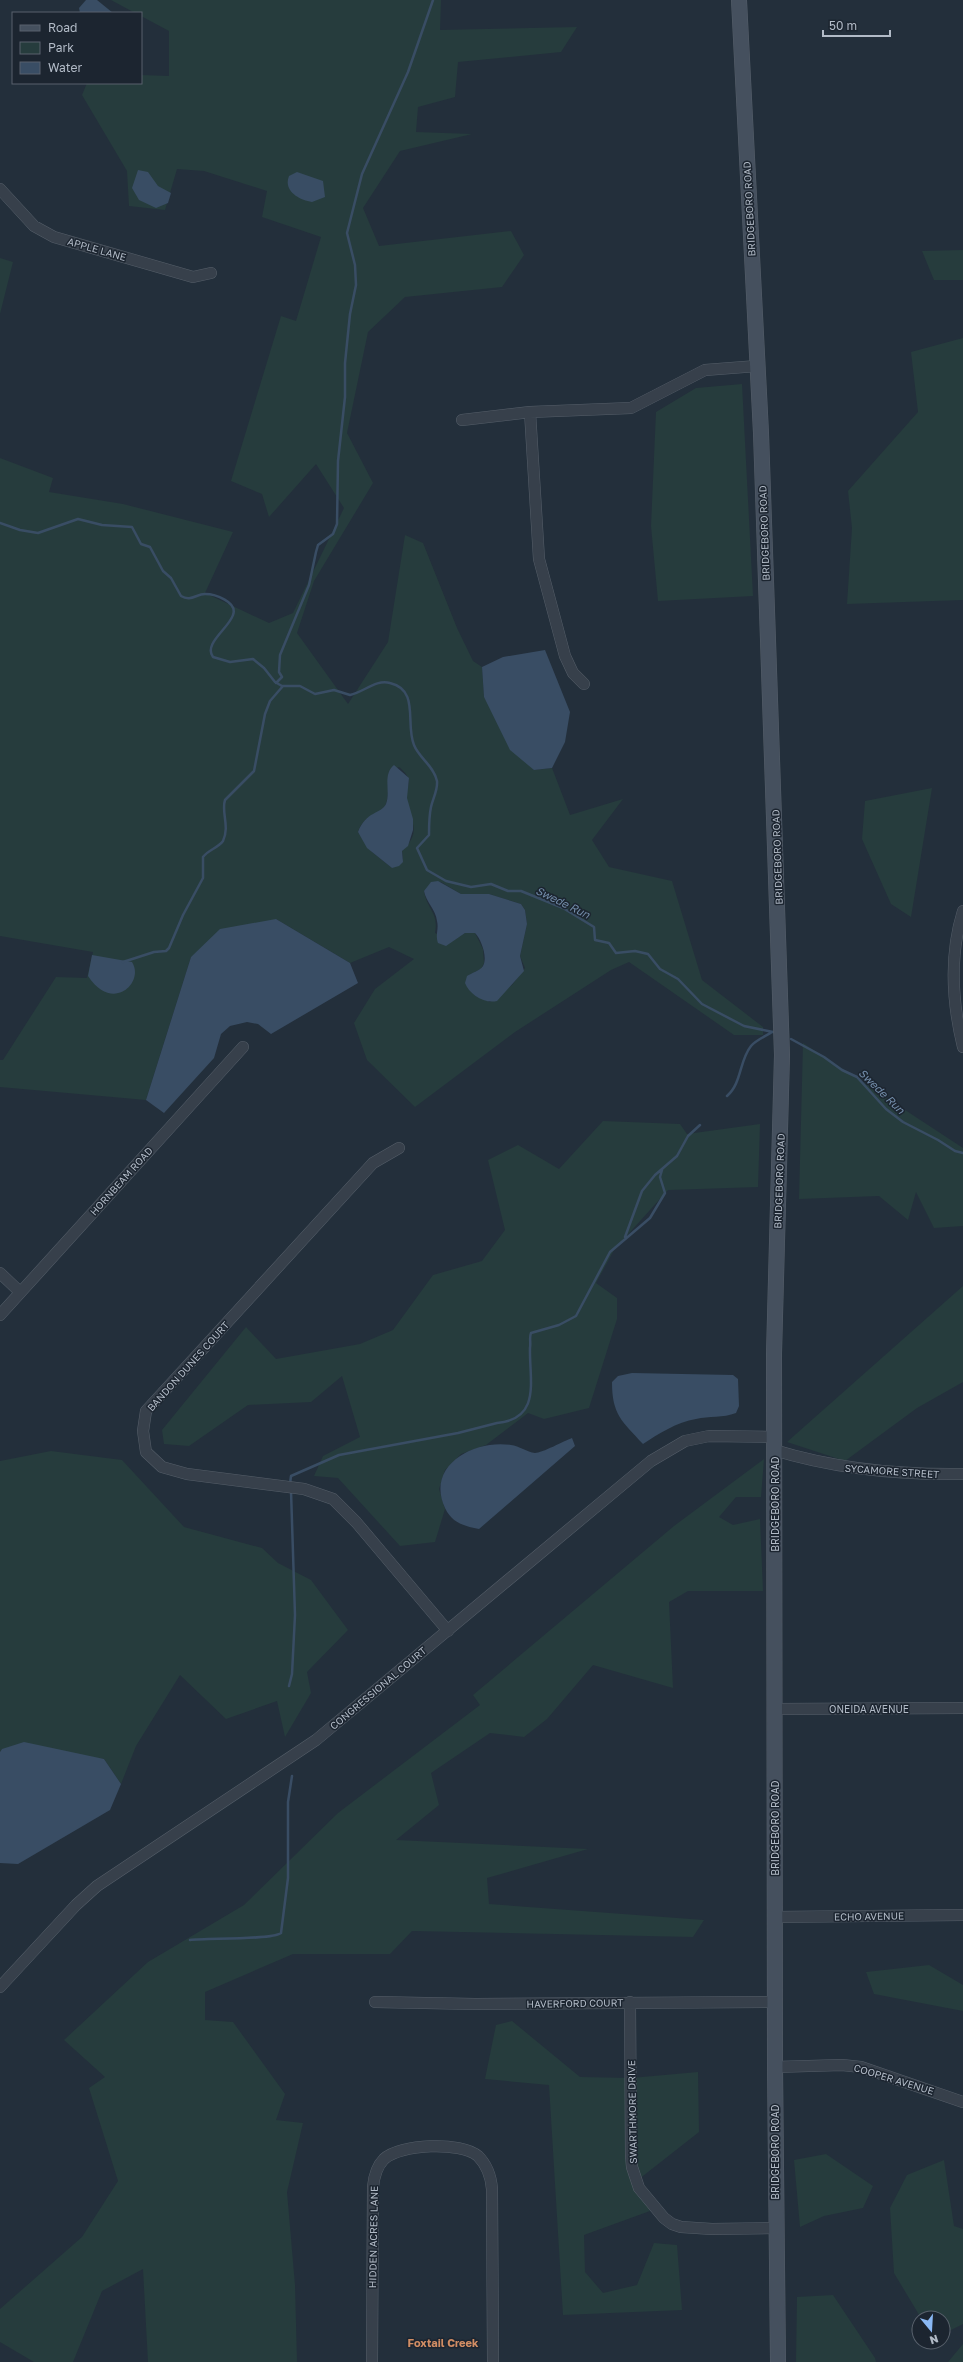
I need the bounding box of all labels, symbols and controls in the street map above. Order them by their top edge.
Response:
legend [12,12,142,84]
scale bar [823,12,890,38]
text: 50 m [829,18,857,33]
text: Road [48,20,77,35]
text: Park [48,40,74,55]
text: Water [48,60,82,75]
street label: BRIDGEBORO ROAD [741,161,757,257]
street label: APPLE LANE [66,235,128,263]
street label: BRIDGEBORO ROAD [756,485,772,581]
street label: BRIDGEBORO ROAD [769,809,785,905]
water label: Swede Run [534,883,593,921]
water label: Swede Run [856,1066,909,1117]
street label: BRIDGEBORO ROAD [771,1133,787,1229]
street label: HORNBEAM ROAD [87,1144,155,1218]
street label: BANDON DUNES COURT [145,1319,231,1413]
street label: BRIDGEBORO ROAD [769,1456,781,1552]
street label: SYCAMORE STREET [844,1462,940,1480]
street label: CONGRESSIONAL COURT [327,1644,429,1732]
street label: ONEIDA AVENUE [829,1703,909,1715]
street label: BRIDGEBORO ROAD [769,1780,781,1876]
street label: ECHO AVENUE [834,1909,904,1923]
street label: HAVERFORD COURT [526,1996,624,2010]
street label: SWARTHMORE DRIVE [625,2060,639,2164]
street label: COOPER AVENUE [852,2061,936,2097]
street label: BRIDGEBORO ROAD [769,2104,781,2200]
street label: HIDDEN ACRES LANE [366,2186,380,2288]
north arrow [911,2310,951,2350]
text: N [928,2333,940,2347]
district label: Foxtail Creek [408,2336,479,2349]

